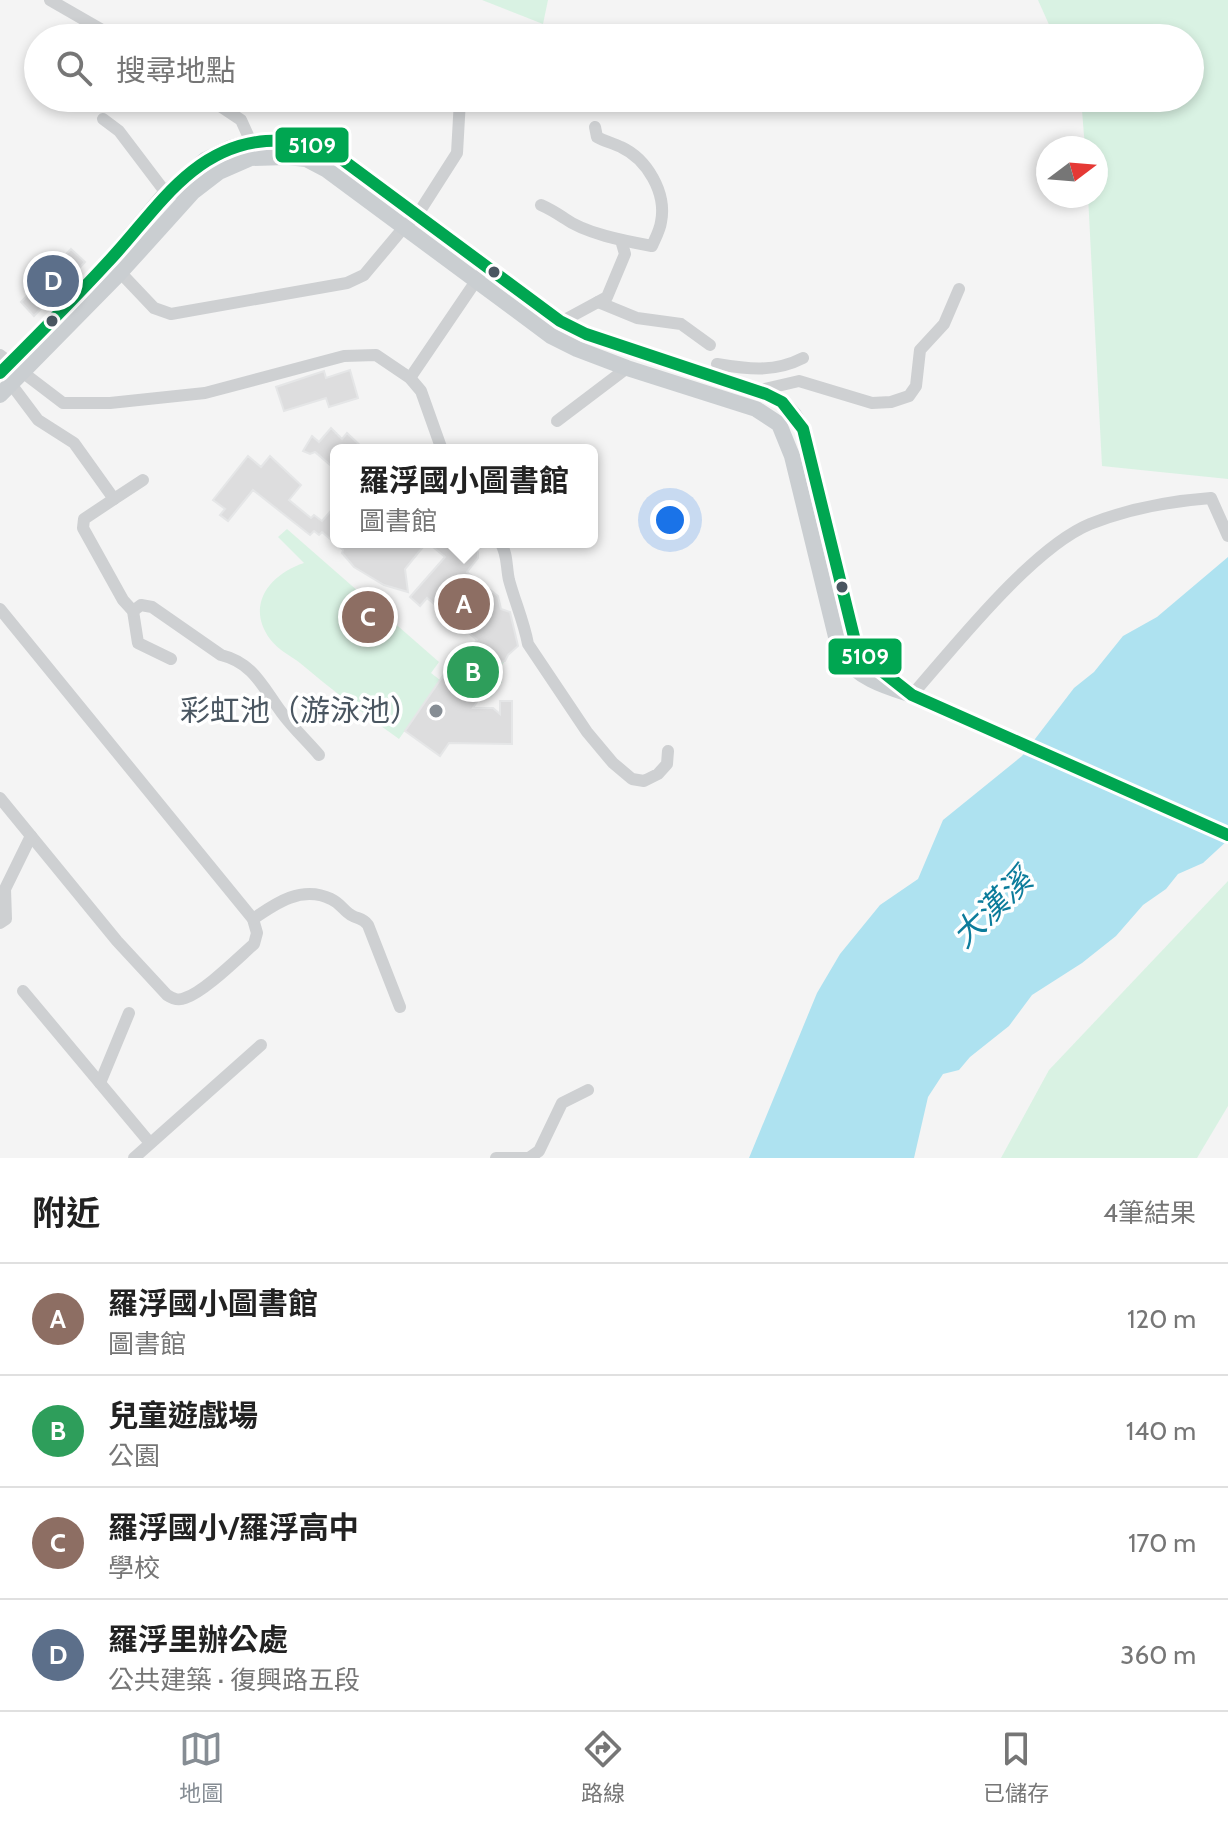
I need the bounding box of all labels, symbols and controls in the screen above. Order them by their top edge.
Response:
search box [24,24,1204,112]
icon: search [52,46,96,90]
text: 搜尋地點 [116,52,236,89]
line badge: 5109 [274,126,350,164]
text: 5109 [288,132,336,159]
north arrow [1036,136,1108,208]
pin: D [27,251,79,311]
unlabelled marker [486,264,502,280]
unlabelled marker [44,313,60,329]
popup [330,444,598,548]
text: 羅浮國小圖書館 [359,462,569,499]
your location [650,500,690,540]
text: 圖書館 [359,505,437,537]
pin: A [438,574,490,634]
unlabelled marker [834,579,850,595]
pin: C [342,587,394,647]
line badge: 5109 [827,637,903,676]
pin: B [447,642,499,702]
text: 5109 [841,643,889,670]
place label: 彩虹池（游泳池） [180,692,420,729]
marker: 彩虹池（游泳池） [427,702,445,720]
water label: 大漢溪 [944,857,1043,955]
text: 附近 [32,1192,100,1234]
text: 4筆結果 [1103,1197,1196,1229]
text: 羅浮國小圖書館 [108,1285,318,1322]
text: A [50,1303,66,1335]
text: 120 m [1127,1303,1196,1335]
text: 圖書館 [108,1328,186,1360]
text: 兒童遊戲場 [108,1397,258,1434]
text: B [50,1415,66,1447]
text: 140 m [1126,1415,1196,1447]
text: 公園 [108,1440,160,1472]
text: 羅浮國小/羅浮高中 [108,1509,359,1546]
text: C [50,1527,66,1559]
text: 170 m [1128,1527,1196,1559]
text: 學校 [108,1552,160,1584]
text: 羅浮里辦公處 [108,1621,288,1658]
text: D [49,1639,67,1671]
text: 360 m [1120,1639,1196,1671]
text: 公共建築 · 復興路五段 [108,1664,360,1696]
tab: 地圖 [179,1727,223,1807]
tab: 路線 [581,1727,625,1807]
tab: 已儲存 [983,1727,1049,1807]

